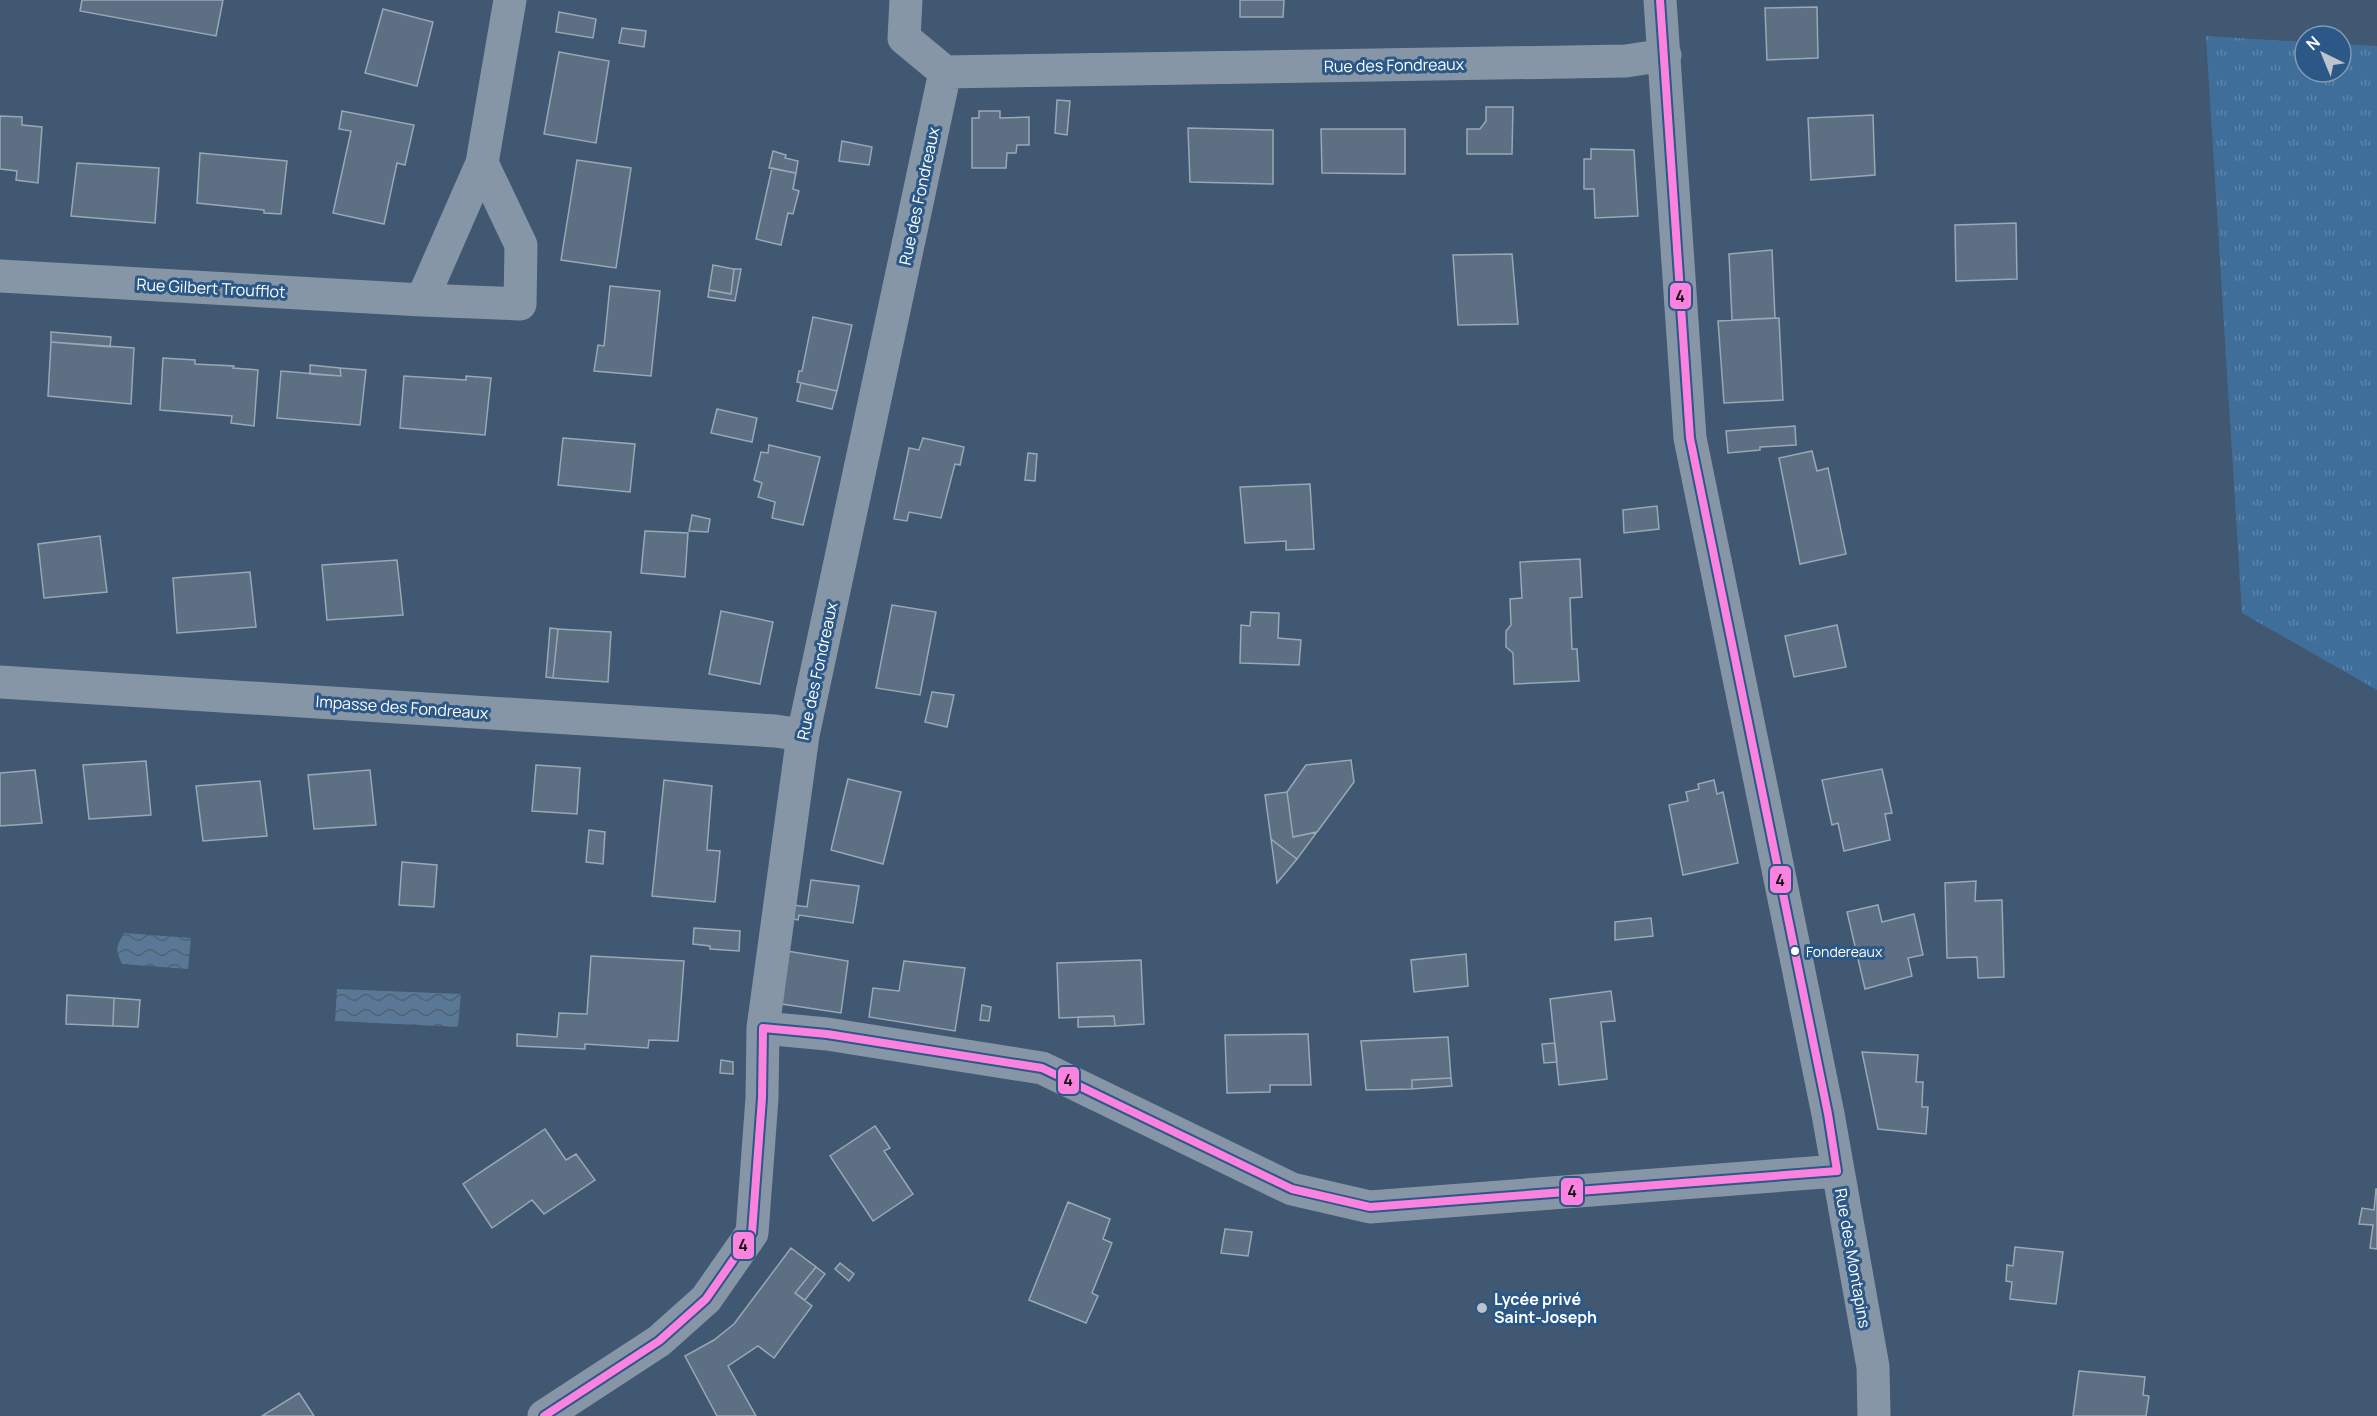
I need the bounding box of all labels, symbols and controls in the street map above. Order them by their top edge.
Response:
north arrow [2293,24,2353,84]
text: N [2301,31,2324,55]
street label: Rue des Fondreaux [1324,53,1465,77]
street label: Rue des Fondreaux [894,124,944,267]
street label: Rue Gilbert Troufflot [136,273,286,303]
line badge: 4 [1669,282,1692,310]
text: 4 [1675,285,1685,307]
street label: Rue des Fondreaux [792,599,842,742]
street label: Impasse des Fondreaux [315,690,490,724]
line badge: 4 [1769,865,1792,894]
text: 4 [1775,869,1785,891]
place label: Fondereaux [1806,942,1883,961]
marker: Fondereaux [1789,945,1801,957]
line badge: 4 [1057,1066,1080,1095]
text: 4 [1063,1069,1073,1091]
line badge: 4 [1560,1177,1584,1206]
text: 4 [1567,1180,1577,1202]
street label: Rue des Montapins [1830,1186,1876,1330]
line badge: 4 [732,1231,755,1260]
text: 4 [738,1234,748,1256]
place label: Lycée privé Saint-Joseph [1494,1288,1597,1328]
marker: Lycée privé Saint-Joseph [1475,1301,1489,1315]

